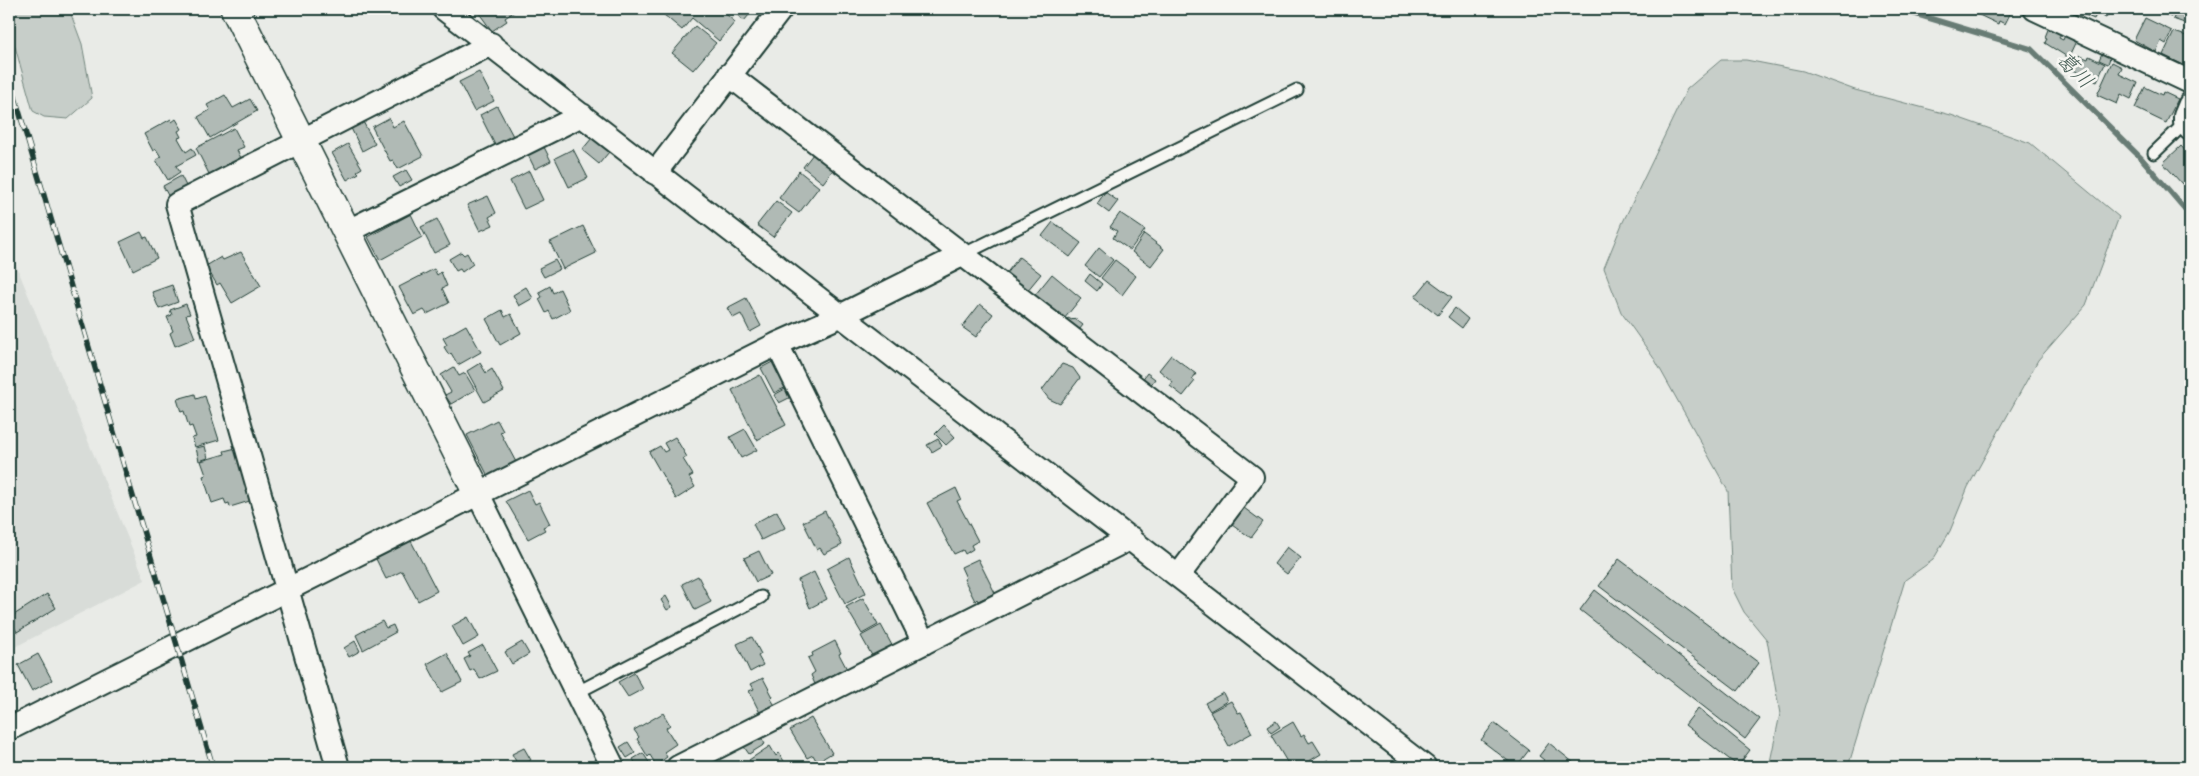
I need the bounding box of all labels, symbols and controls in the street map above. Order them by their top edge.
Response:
water label: 葛川 [2051,46,2099,94]

